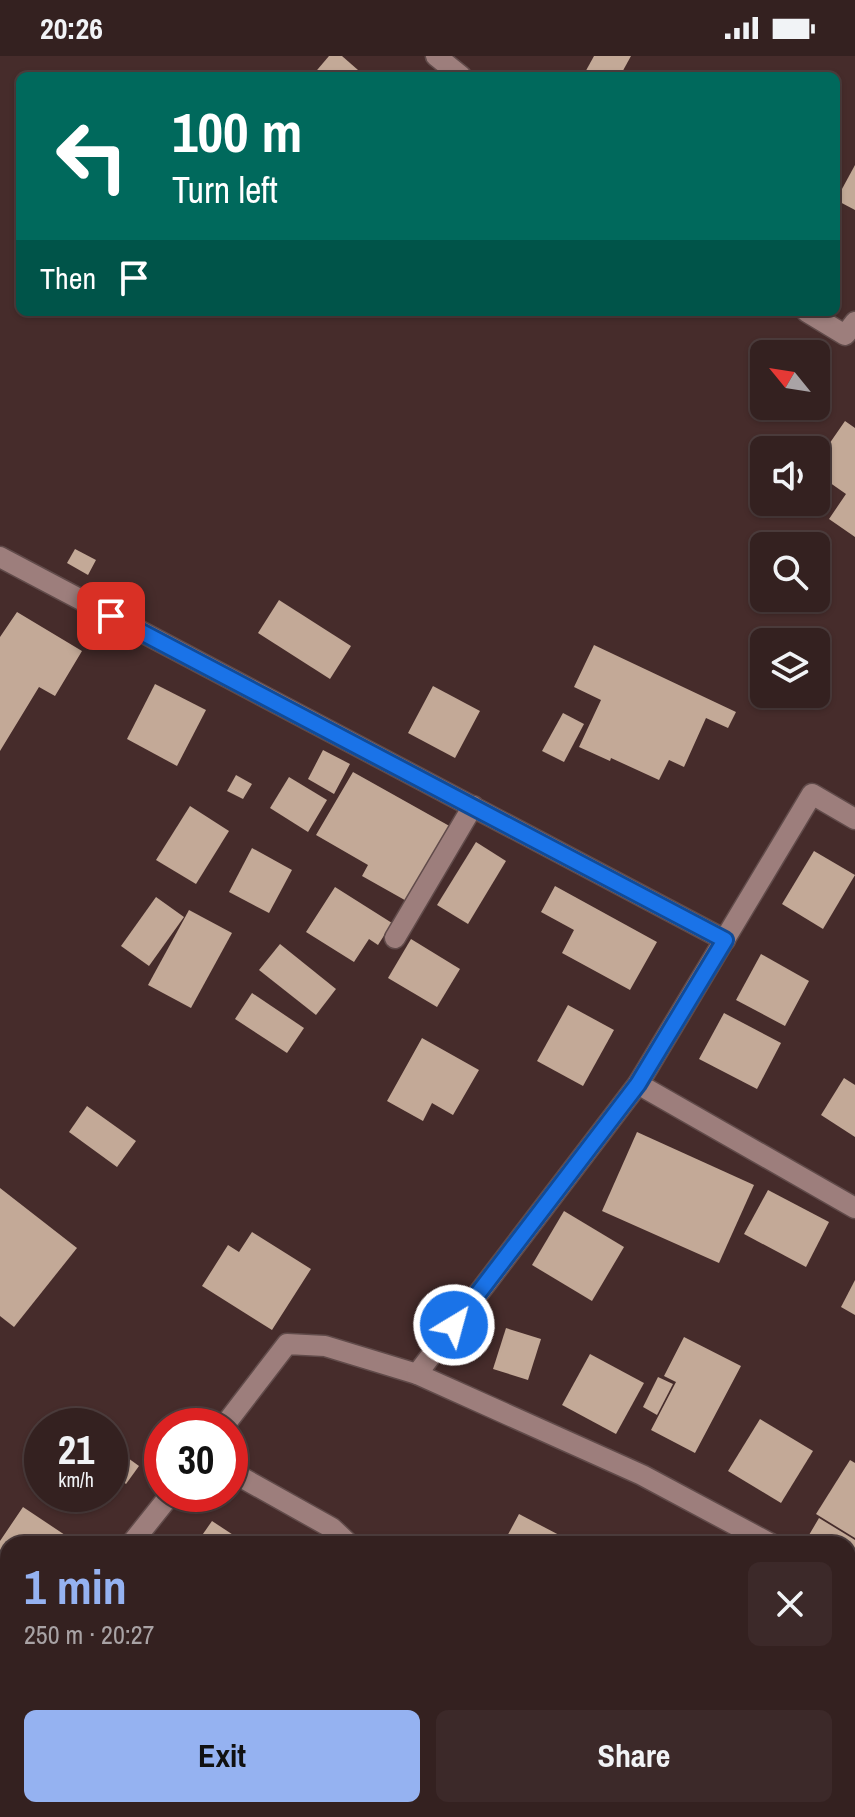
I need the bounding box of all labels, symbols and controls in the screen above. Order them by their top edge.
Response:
text: 20:26 [40,8,103,48]
text: 100 m [172,94,302,169]
icon: left [40,104,144,208]
text: Turn left [172,166,278,214]
icon: arrive [112,256,156,300]
text: Then [40,258,96,298]
north arrow [750,340,830,420]
map controls [750,340,830,708]
button: sound [750,436,830,516]
button: search [750,532,830,612]
pin [77,582,145,650]
icon: arrive [89,594,133,638]
button: layers [750,628,830,708]
position arrow [412,1283,496,1367]
speed limit sign: 30 [144,1408,248,1512]
text: 21 [58,1423,94,1476]
text: km/h [58,1466,94,1493]
text: 1 min [24,1554,127,1619]
button: close [748,1562,832,1646]
text: 250 m · 20:27 [24,1617,154,1652]
button: Exit [24,1710,420,1802]
button: Share [436,1710,832,1802]

